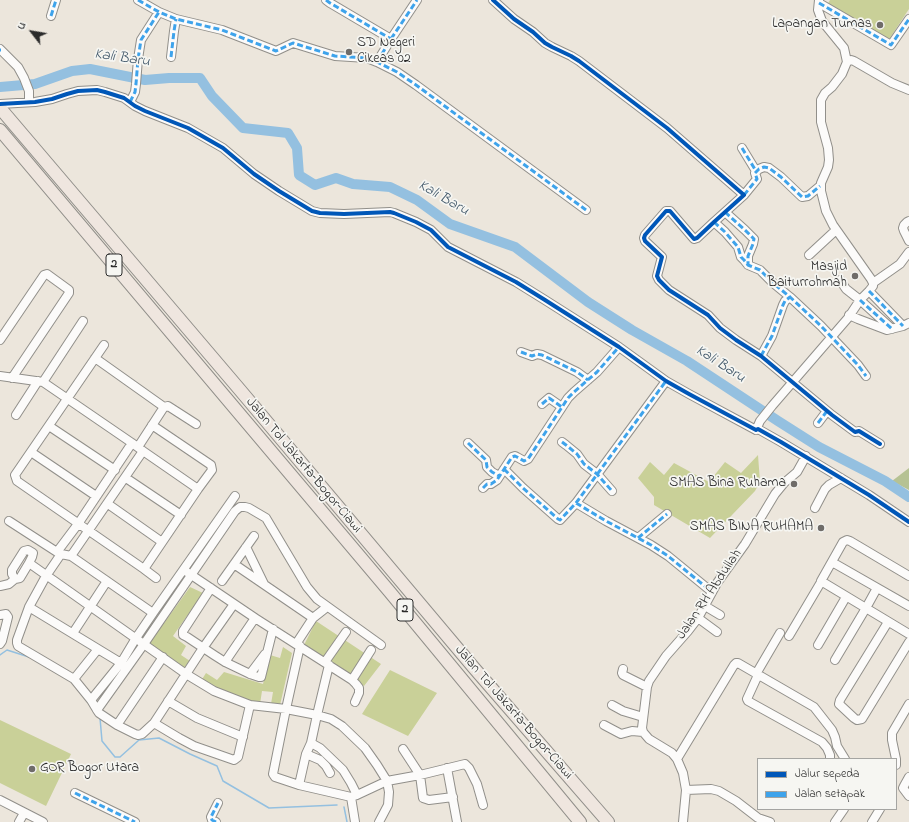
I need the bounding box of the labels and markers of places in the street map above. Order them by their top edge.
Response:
place label: Lapangan Tumas [772,17,872,33]
marker: Lapangan Tumas [875,20,885,30]
place label: SD Negeri Cikeas 02 [357,36,415,68]
marker: SD Negeri Cikeas 02 [344,47,354,57]
place label: Masjid Baiturrohmah [768,260,847,292]
marker: Masjid Baiturrohmah [850,271,860,281]
place label: SMAS Bina Ruhama [669,476,786,492]
marker: SMAS Bina Ruhama [789,479,799,489]
place label: SMAS BINA RUHAMA [690,520,813,536]
marker: SMAS BINA RUHAMA [816,523,826,533]
place label: GOR Bogor Utara [40,761,139,777]
marker: GOR Bogor Utara [27,764,37,774]

